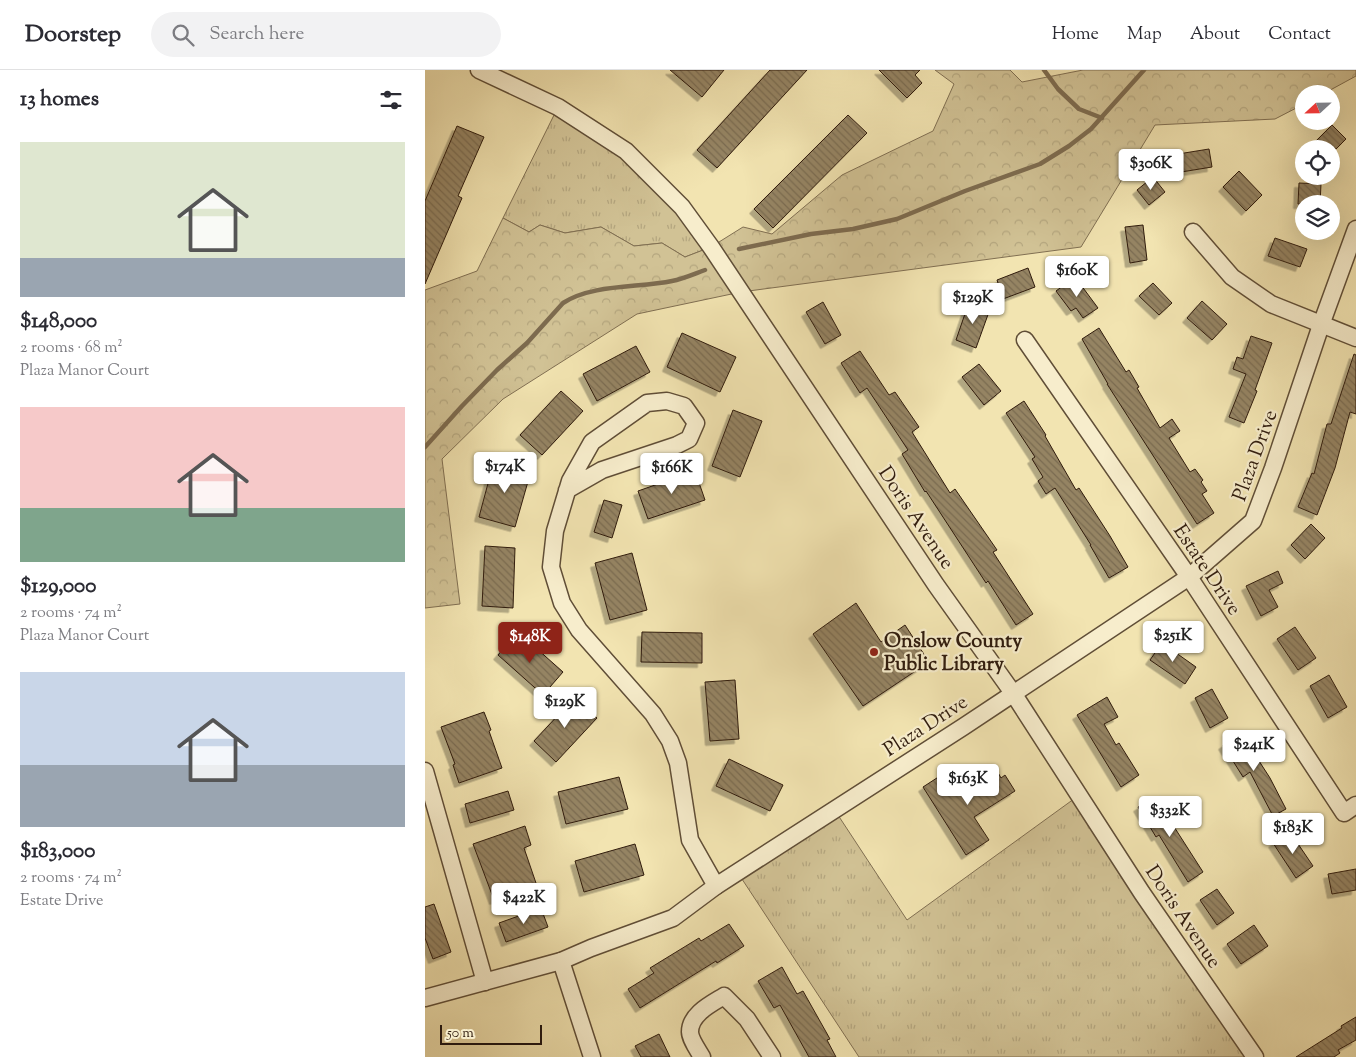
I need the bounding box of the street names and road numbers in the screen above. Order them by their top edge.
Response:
street label: Plaza Drive [1226,406,1286,506]
street label: Doris Avenue [870,461,960,576]
street label: Estate Drive [1165,519,1247,622]
street label: Plaza Drive [879,689,974,765]
street label: Doris Avenue [1137,860,1227,975]

